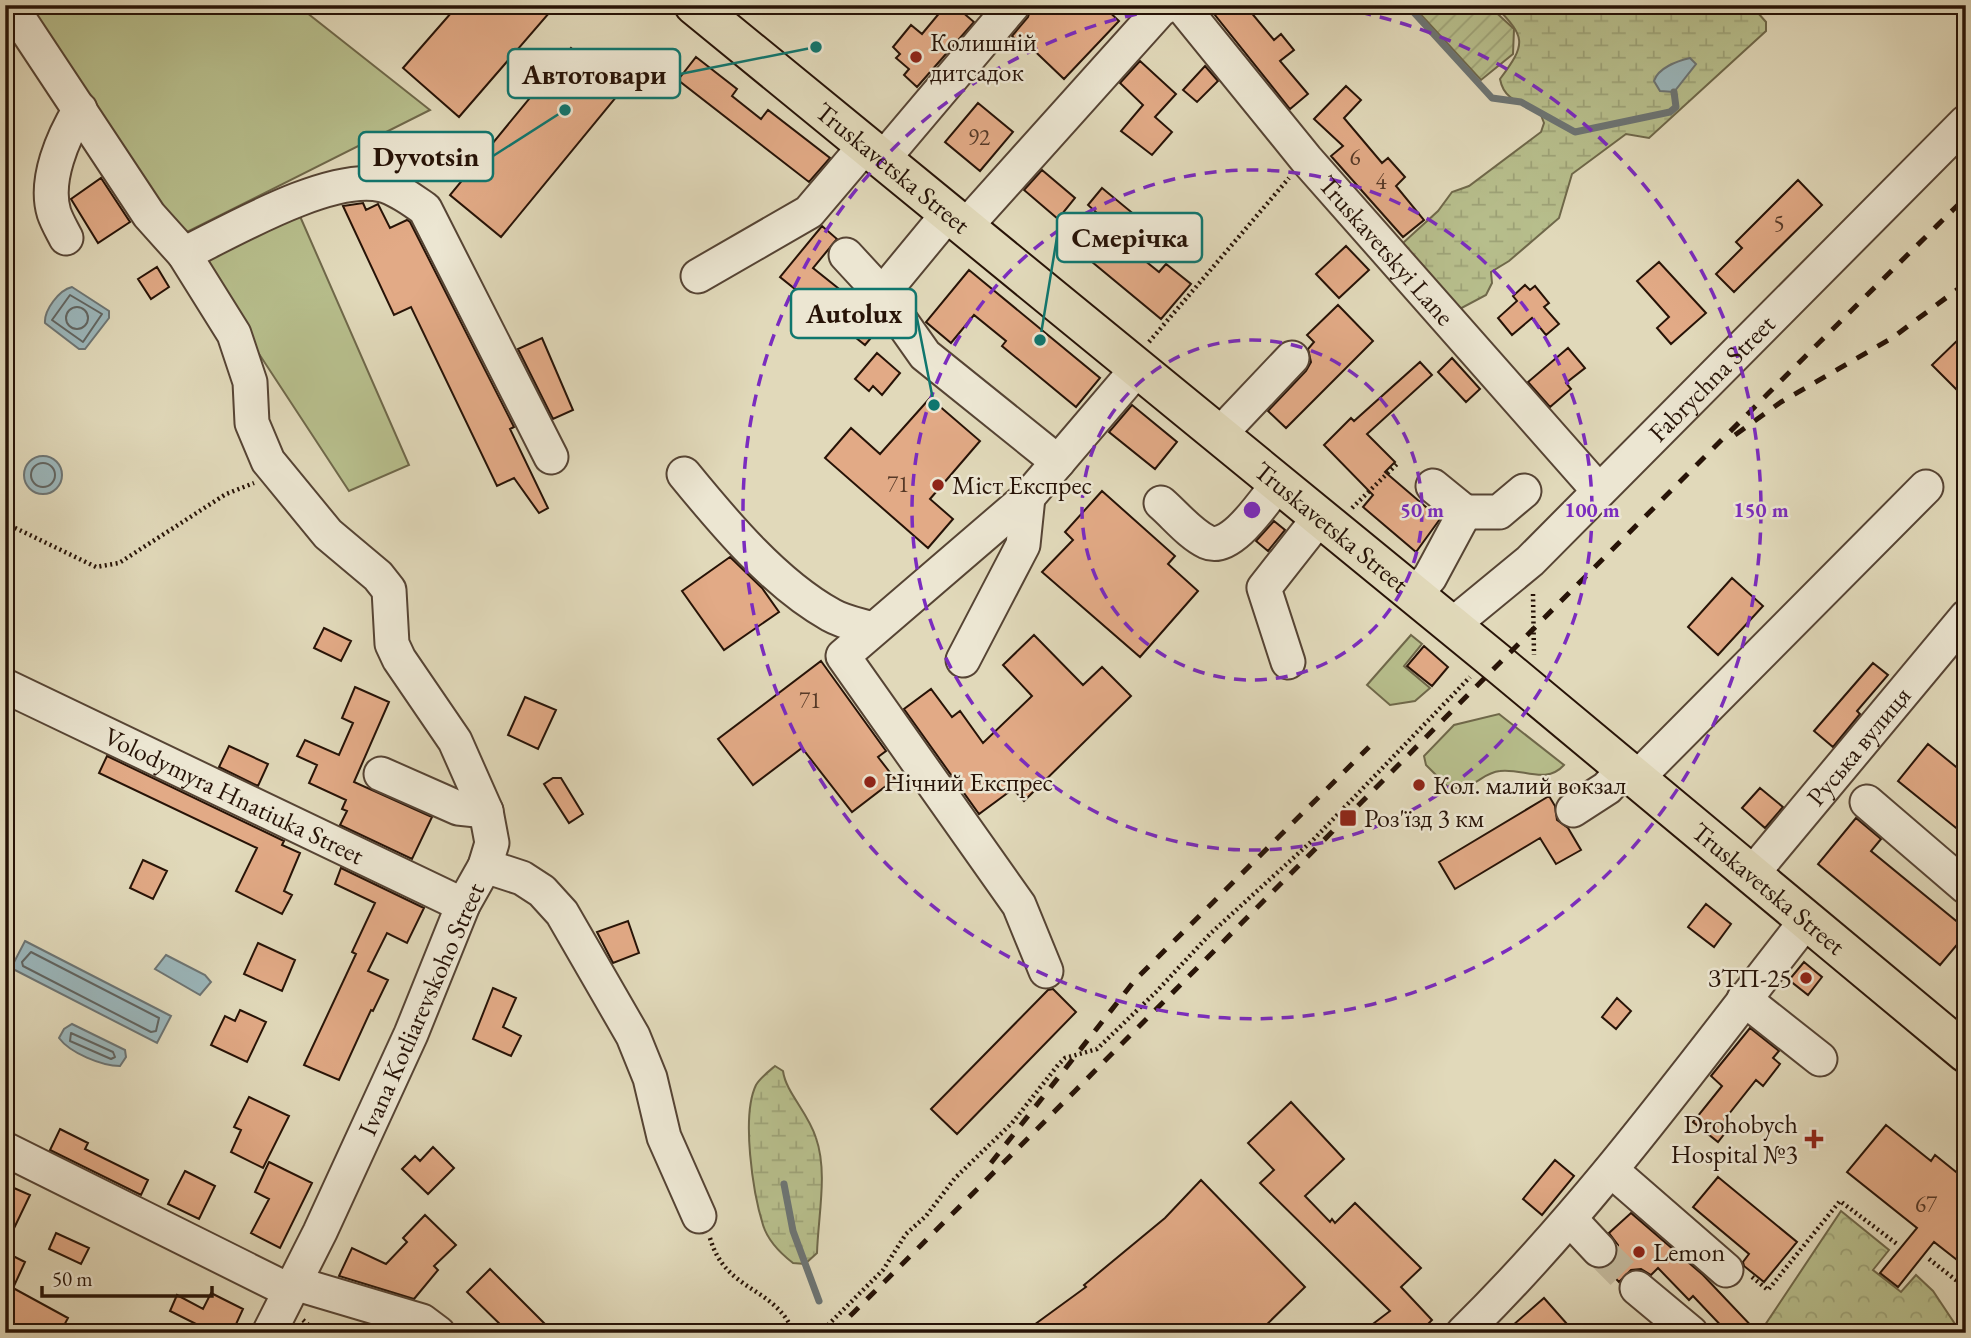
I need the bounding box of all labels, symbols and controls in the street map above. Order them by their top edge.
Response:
place label: Колишній дитсадок [930,25,1037,89]
callout: Автотовари [508,49,680,98]
marker: Колишній дитсадок [908,49,924,65]
text: Автотовари [521,56,666,92]
street label: Truskavetska Street [809,94,977,241]
house number: 92 [968,122,990,152]
callout: Dyvotsin [359,132,493,181]
text: Dyvotsin [373,138,479,174]
house number: 6 [1349,142,1361,172]
house number: 4 [1375,166,1387,196]
street label: Truskavetskyi Lane [1311,168,1462,333]
house number: 5 [1773,208,1785,238]
callout: Смерічка [1057,213,1202,262]
text: Смерічка [1071,219,1189,255]
callout: Autolux [791,289,916,338]
text: Autolux [805,295,902,331]
street label: Fabrychna Street [1641,307,1782,449]
street label: Truskavetska Street [1247,454,1416,600]
place label: Міст Експрес [952,468,1092,502]
house number: 71 [887,469,909,499]
marker: Міст Експрес [930,477,946,493]
text: 50 m [1400,496,1444,523]
text: 100 m [1564,496,1620,523]
text: 150 m [1733,496,1789,523]
centre of rings [1240,498,1264,522]
street label: Руська вулиця [1799,679,1918,813]
house number: 71 [799,685,821,715]
street label: Volodymyra Hnatiuka Street [99,719,370,872]
place label: Нічний Експрес [884,765,1053,799]
place label: Кол. малий вокзал [1433,768,1626,802]
marker: Нічний Експрес [862,774,878,790]
marker: Кол. малий вокзал [1411,777,1427,793]
place label: Роз'їзд 3 км [1364,801,1484,835]
marker: Роз'їзд 3 км [1338,808,1358,828]
street label: Truskavetska Street [1685,815,1852,962]
street label: Ivana Kotliarevskoho Street [350,877,492,1141]
place label: ЗТП-25 [1708,961,1792,995]
marker: ЗТП-25 [1798,970,1814,986]
place label: Drohobych Hospital №3 [1671,1107,1798,1171]
marker: Drohobych Hospital №3 [1804,1129,1824,1149]
house number: 67 [1915,1189,1938,1219]
place label: Lemon [1653,1235,1725,1269]
marker: Lemon [1631,1244,1647,1260]
scale bar [42,1254,212,1298]
text: 50 m [52,1265,93,1292]

